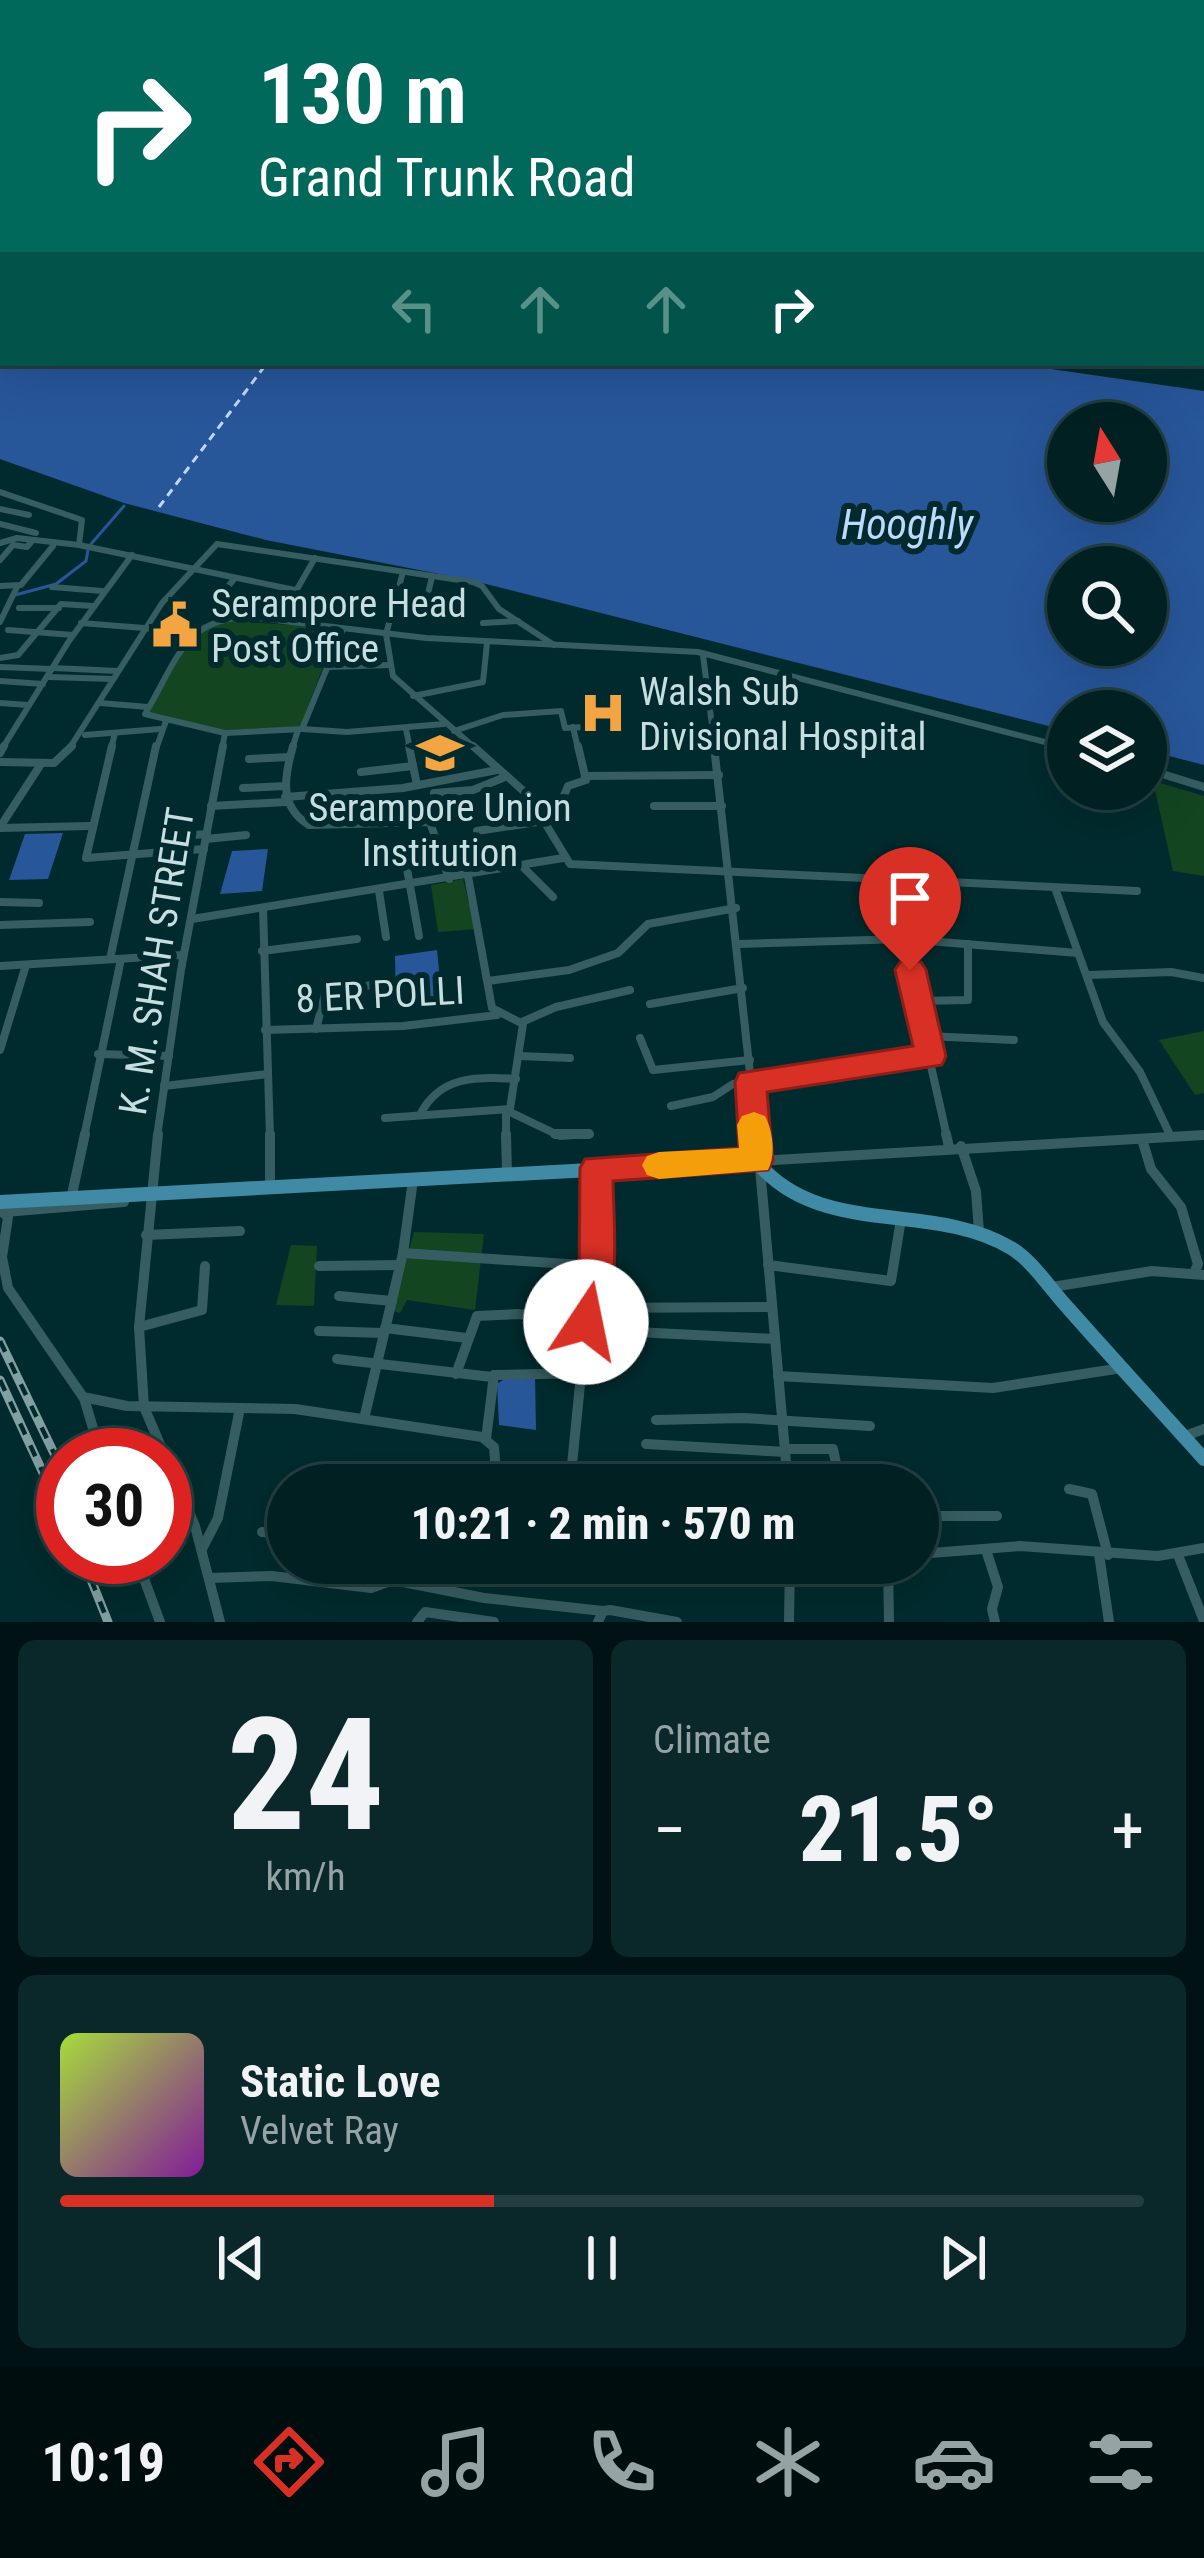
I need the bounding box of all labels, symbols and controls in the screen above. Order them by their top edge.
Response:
text: 130 m [258,45,467,144]
icon: right [60,48,216,204]
text: Grand Trunk Road [258,146,635,209]
icon: left [381,276,447,342]
icon: ahead [507,276,573,342]
icon: ahead [633,276,699,342]
icon: right [759,276,825,342]
north arrow [1047,402,1167,522]
map controls [1047,402,1167,810]
water label: Hooghly [841,500,974,549]
button: search [1047,546,1167,666]
place label: Serampore Head Post Office [211,581,467,672]
public building icon: Serampore Head Post Office [150,600,200,650]
place label: Walsh Sub Divisional Hospital [639,669,927,760]
hospital icon: Walsh Sub Divisional Hospital [578,688,628,738]
button: layers [1047,690,1167,810]
school or university icon: Serampore Union Institution [415,728,465,778]
place label: Serampore Union Institution [308,785,572,876]
street label: K. M. SHAH STREET [110,804,204,1118]
pin [859,847,961,970]
icon: arrive [877,865,943,931]
street label: 8 ER POLLI [294,968,466,1022]
position arrow [523,1259,649,1385]
speed limit sign: 30 [36,1428,192,1584]
text: 10:21 · 2 min · 570 m [411,1497,795,1550]
text: 24 [227,1684,384,1867]
text: Climate [653,1717,771,1763]
text: 21.5° [799,1778,998,1883]
text: − [653,1792,686,1869]
text: + [1111,1792,1144,1869]
text: km/h [265,1854,346,1900]
text: Static Love [240,2055,441,2108]
text: Velvet Ray [240,2108,399,2154]
icon: previous [208,2225,274,2291]
icon: pause [569,2225,635,2291]
icon: next [930,2225,996,2291]
icon: directions [247,2420,331,2504]
icon: music [414,2420,498,2504]
icon: phone [580,2420,664,2504]
icon: climate [746,2420,830,2504]
icon: car [912,2420,996,2504]
icon: filters [1079,2420,1163,2504]
text: 10:19 [41,2431,165,2494]

